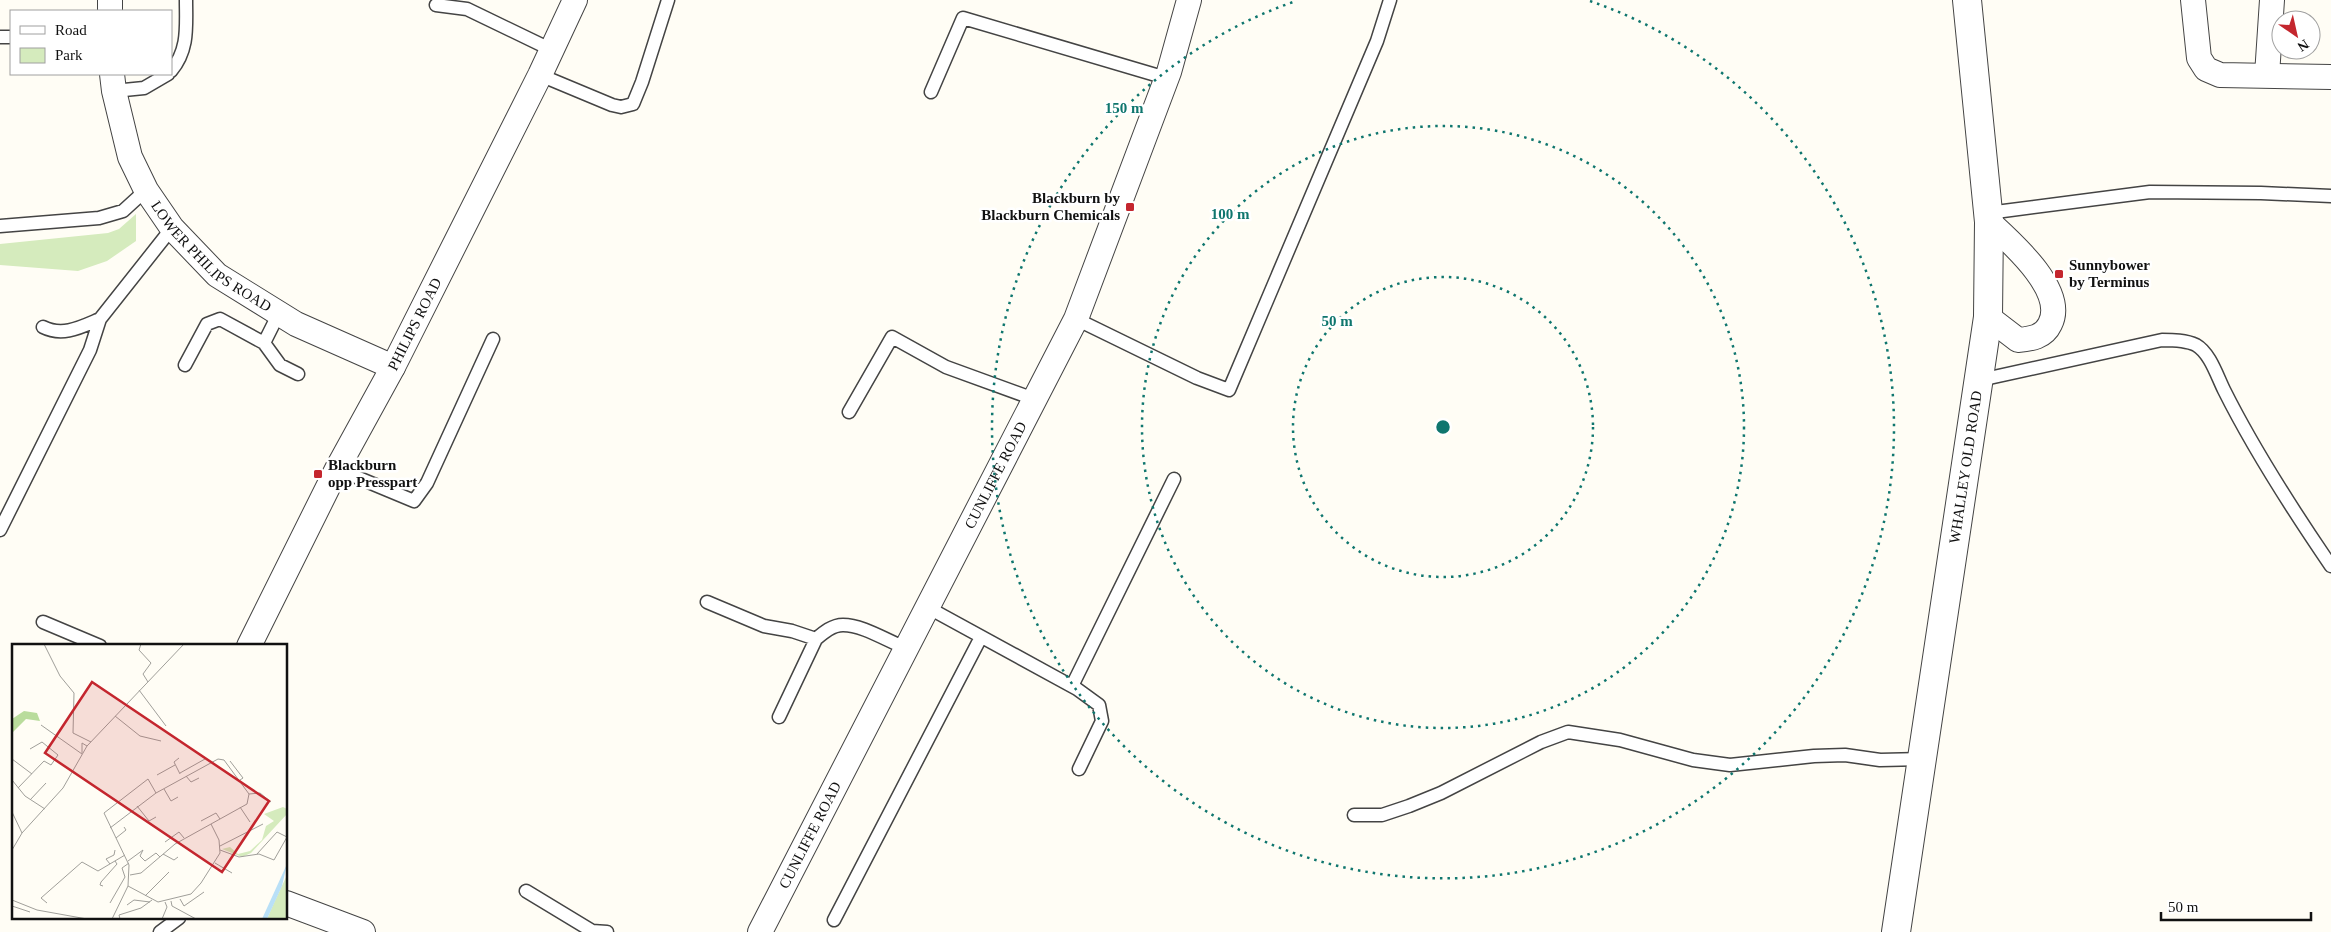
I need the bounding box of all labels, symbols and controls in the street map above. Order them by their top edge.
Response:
legend [10,10,172,75]
north arrow [2271,10,2321,60]
text: Road [55,22,87,38]
text: N [2295,36,2311,54]
text: Park [55,47,83,63]
text: 150 m [1105,100,1144,116]
place label: Blackburn by Blackburn Chemicals [981,190,1120,223]
street label: LOWER PHILIPS ROAD [148,198,274,315]
marker: Blackburn by Blackburn Chemicals [1124,201,1136,213]
text: 100 m [1211,206,1250,222]
place label: Sunnybower by Terminus [2069,257,2150,290]
marker: Sunnybower by Terminus [2053,268,2065,280]
street label: PHILIPS ROAD [385,275,445,373]
text: 50 m [1321,313,1353,329]
street label: WHALLEY OLD ROAD [1946,389,1985,545]
centre of rings [1434,418,1452,436]
street label: CUNLIFFE ROAD [961,419,1030,531]
place label: Blackburn opp Presspart [328,457,417,490]
marker: Blackburn opp Presspart [312,468,324,480]
inset map [12,644,288,920]
street label: CUNLIFFE ROAD [776,779,844,891]
scale bar [2161,890,2311,922]
text: 50 m [2168,899,2199,915]

